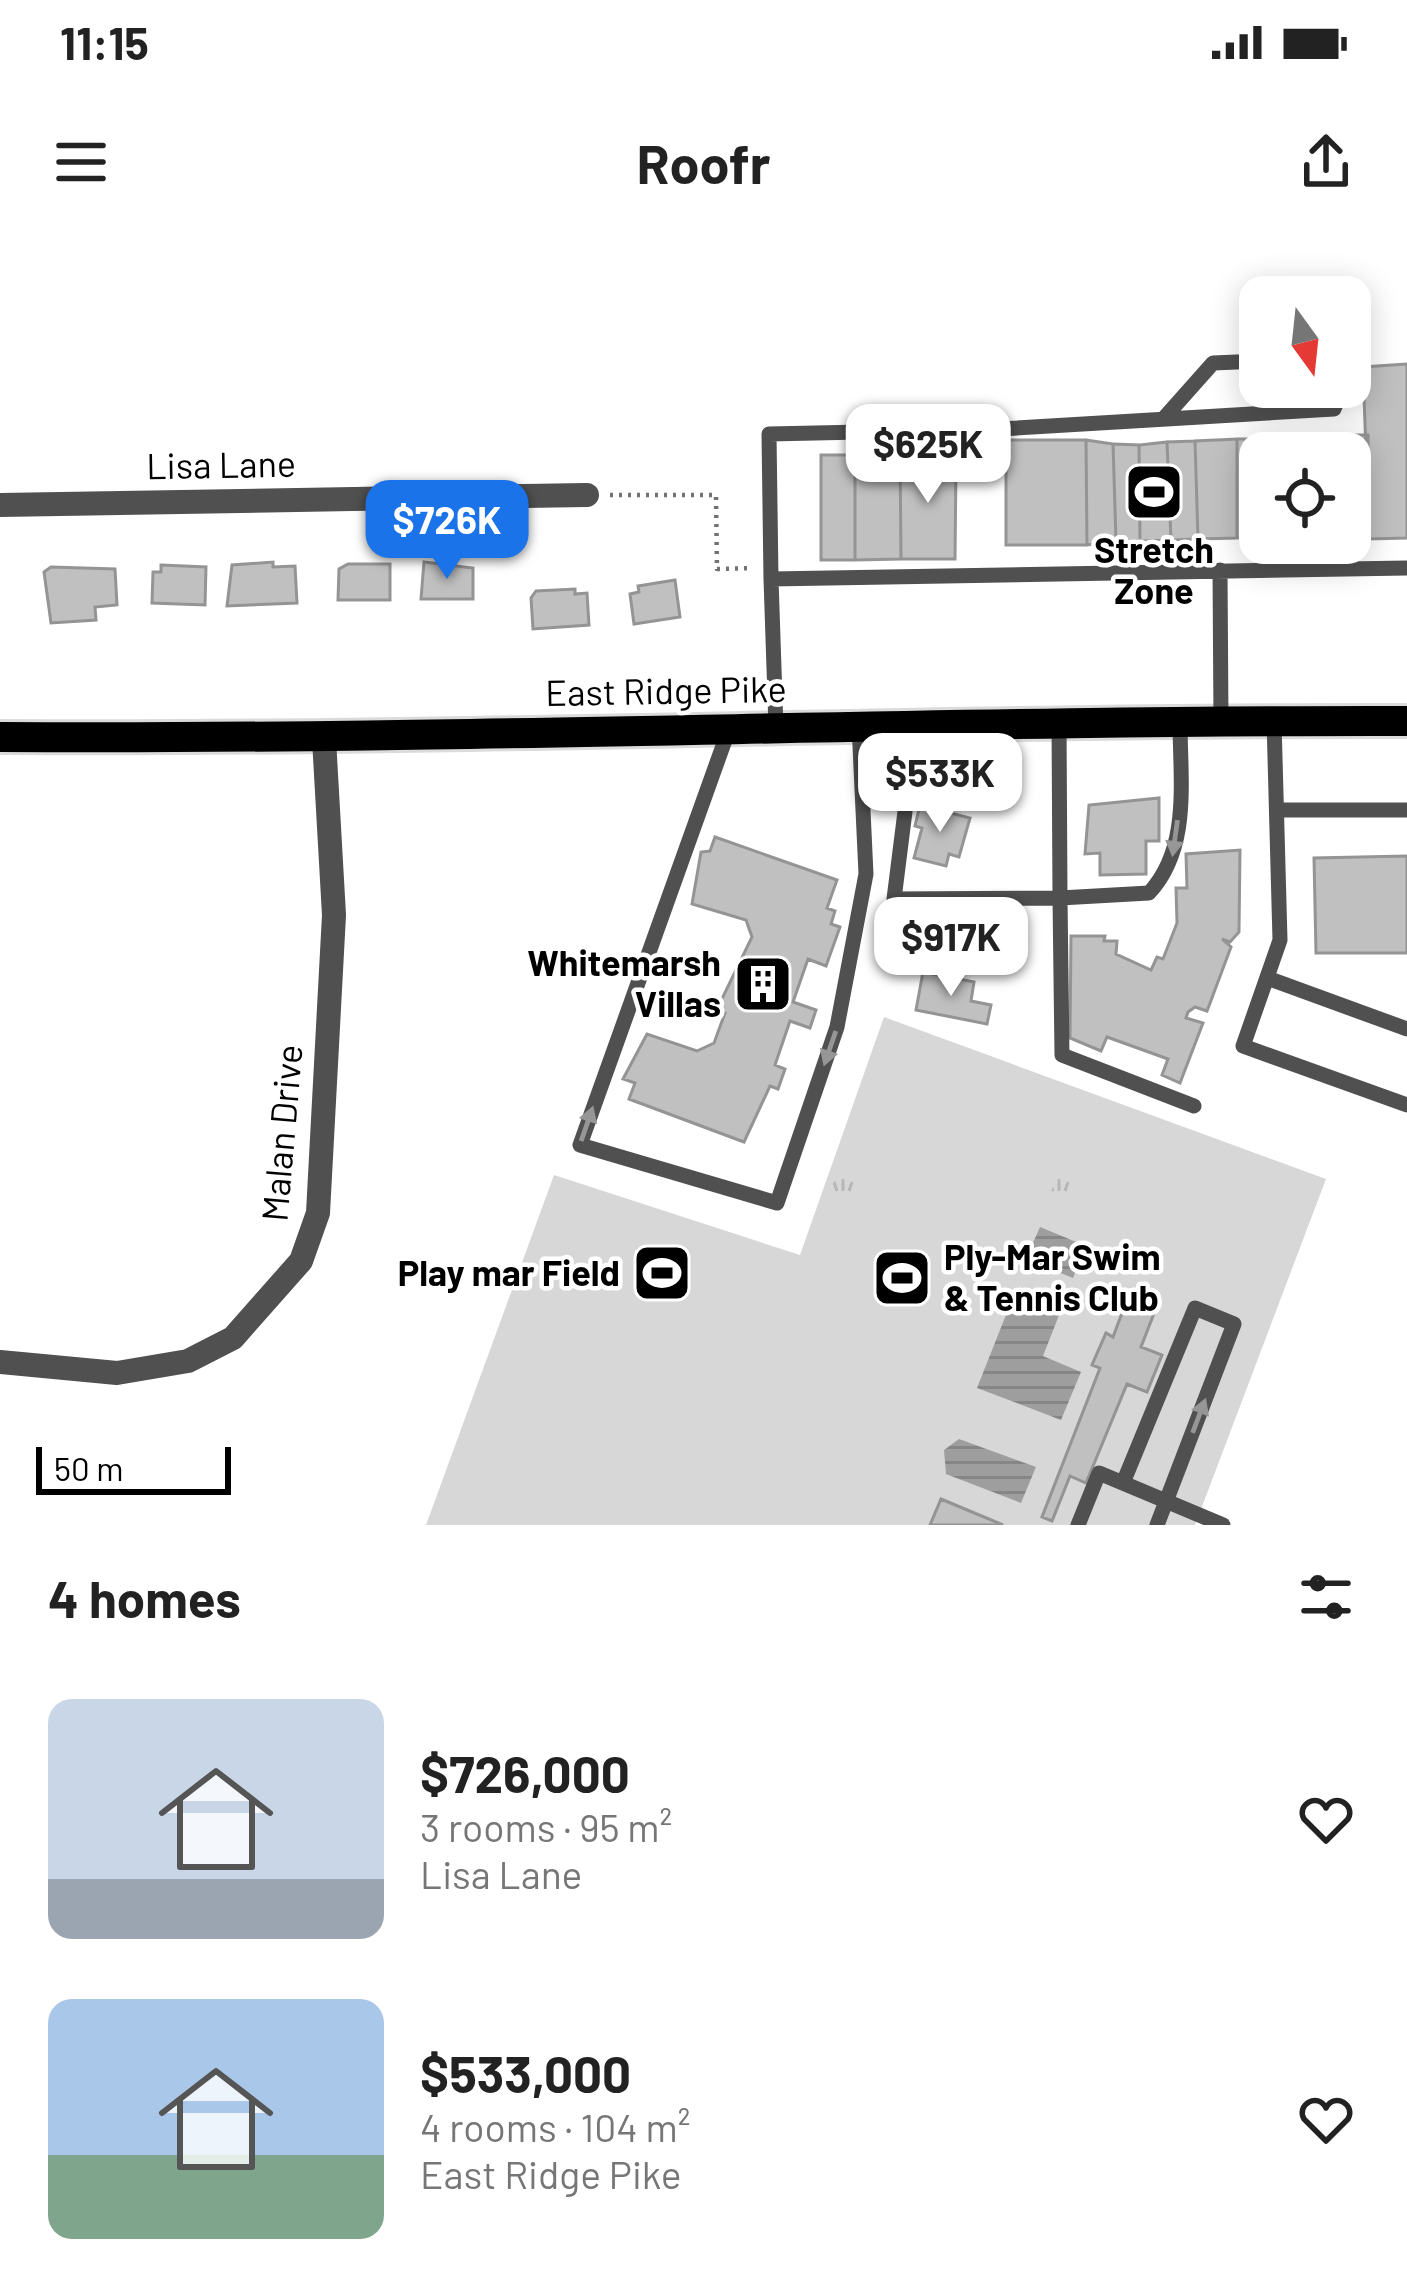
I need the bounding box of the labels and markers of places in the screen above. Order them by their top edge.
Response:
pin: $625K [844,404,1012,506]
sports icon: Stretch Zone [1123,461,1185,523]
pin: $726K [363,480,531,582]
place label: Stretch Zone [1094,527,1214,611]
pin: $533K [856,733,1024,835]
pin: $917K [867,897,1035,999]
place label: Whitemarsh Villas [527,940,721,1024]
building icon: Whitemarsh Villas [732,953,794,1015]
place label: Ply-Mar Swim & Tennis Club [944,1234,1161,1318]
sports icon: Play mar Field [631,1242,693,1304]
sports icon: Ply-Mar Swim & Tennis Club [871,1247,933,1309]
place label: Play mar Field [398,1250,620,1293]

